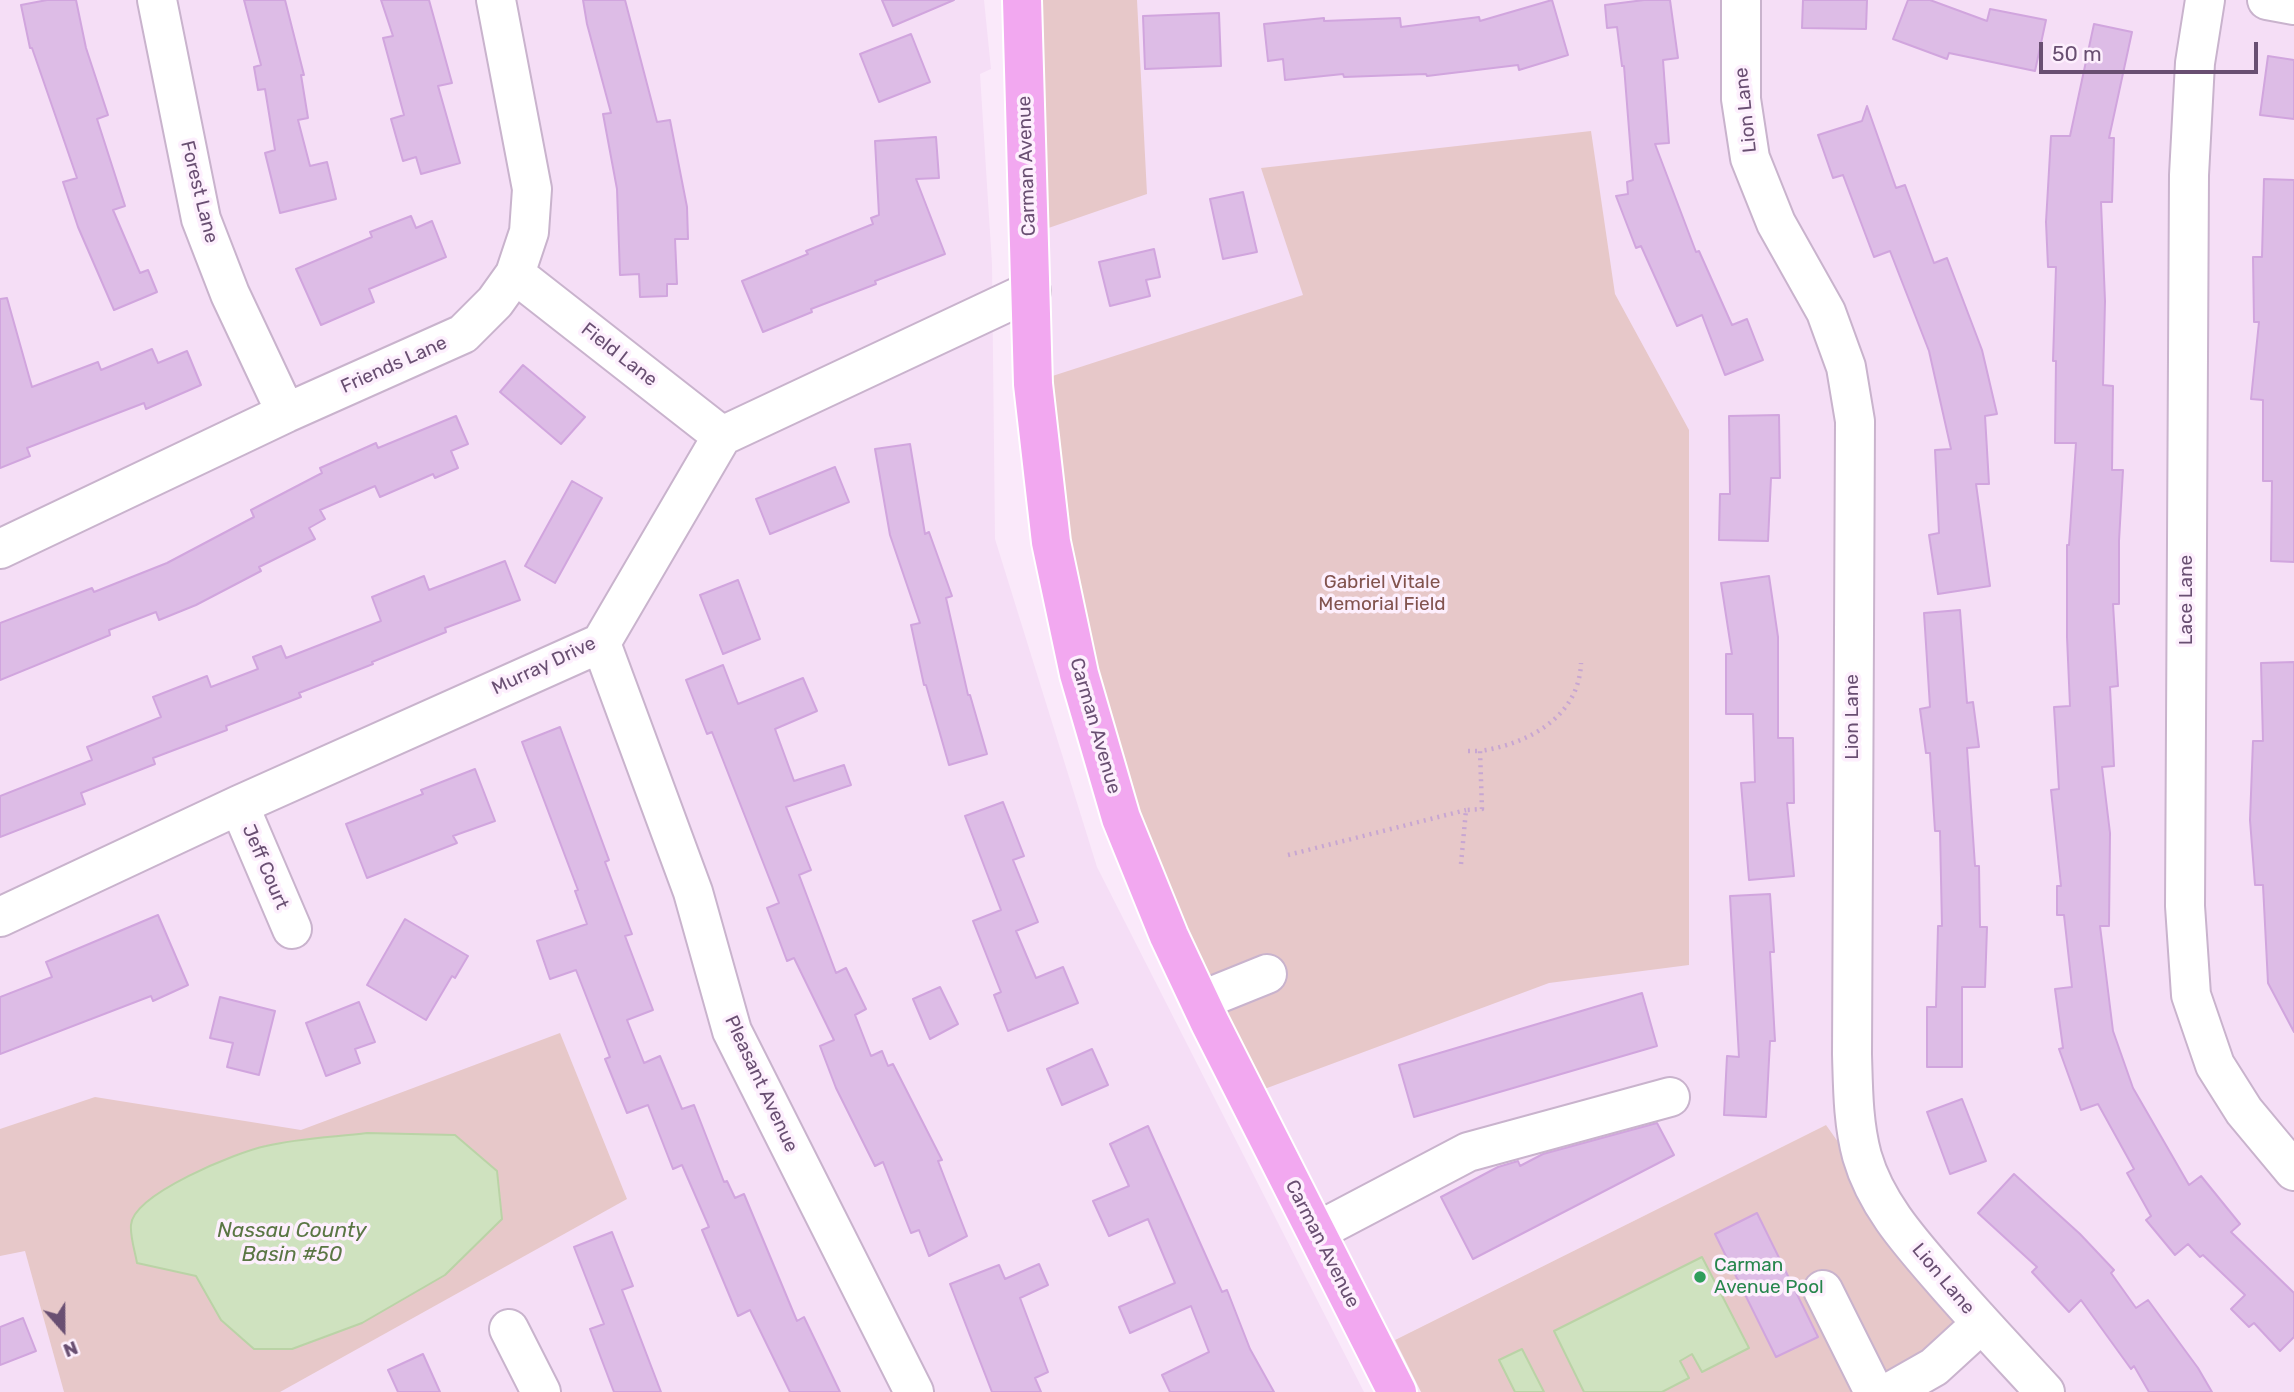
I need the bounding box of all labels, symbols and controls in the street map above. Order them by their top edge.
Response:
scale bar [2042,28,2261,72]
text: 50 m [2052,41,2102,66]
street label: Lion Lane [1730,66,1762,154]
street label: Carman Avenue [1013,95,1041,237]
street label: Forest Lane [175,139,223,245]
street label: Field Lane [576,318,662,392]
street label: Friends Lane [337,331,451,399]
street label: Lace Lane [2176,555,2198,645]
park label: Gabriel Vitale Memorial Field [1318,572,1446,616]
street label: Murray Drive [488,632,600,700]
street label: Carman Avenue [1065,655,1125,797]
street label: Lion Lane [1842,674,1864,760]
street label: Jeff Court [237,821,293,913]
street label: Pleasant Avenue [719,1012,803,1156]
street label: Carman Avenue [1280,1176,1364,1312]
water label: Nassau County Basin #50 [217,1218,367,1268]
street label: Lion Lane [1907,1239,1979,1319]
place label: Carman Avenue Pool [1714,1255,1824,1299]
marker: Carman Avenue Pool [1692,1269,1708,1285]
north arrow [28,1294,98,1364]
text: N [60,1336,81,1362]

